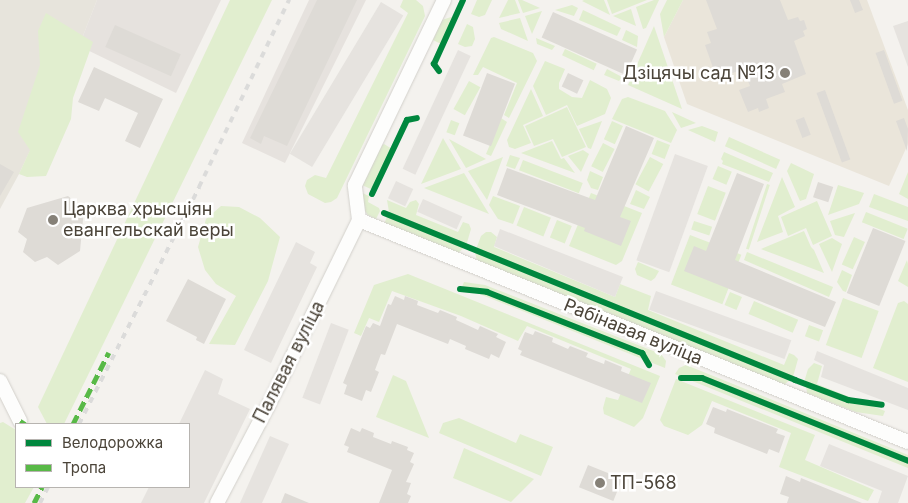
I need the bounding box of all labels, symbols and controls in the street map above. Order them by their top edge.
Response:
place label: Дзіцячы сад №13 [623,62,775,84]
marker: Дзіцячы сад №13 [779,67,791,79]
place label: Царква хрысціян евангельскай веры [63,199,234,242]
marker: Царква хрысціян евангельскай веры [47,214,59,226]
street label: Рабінавая вуліца [560,294,706,370]
street label: Палявая вуліца [249,297,329,427]
legend [15,423,190,488]
text: Велодорожка [62,433,163,452]
text: Тропа [62,458,106,477]
place label: ТП-568 [610,472,677,494]
marker: ТП-568 [594,477,606,489]

